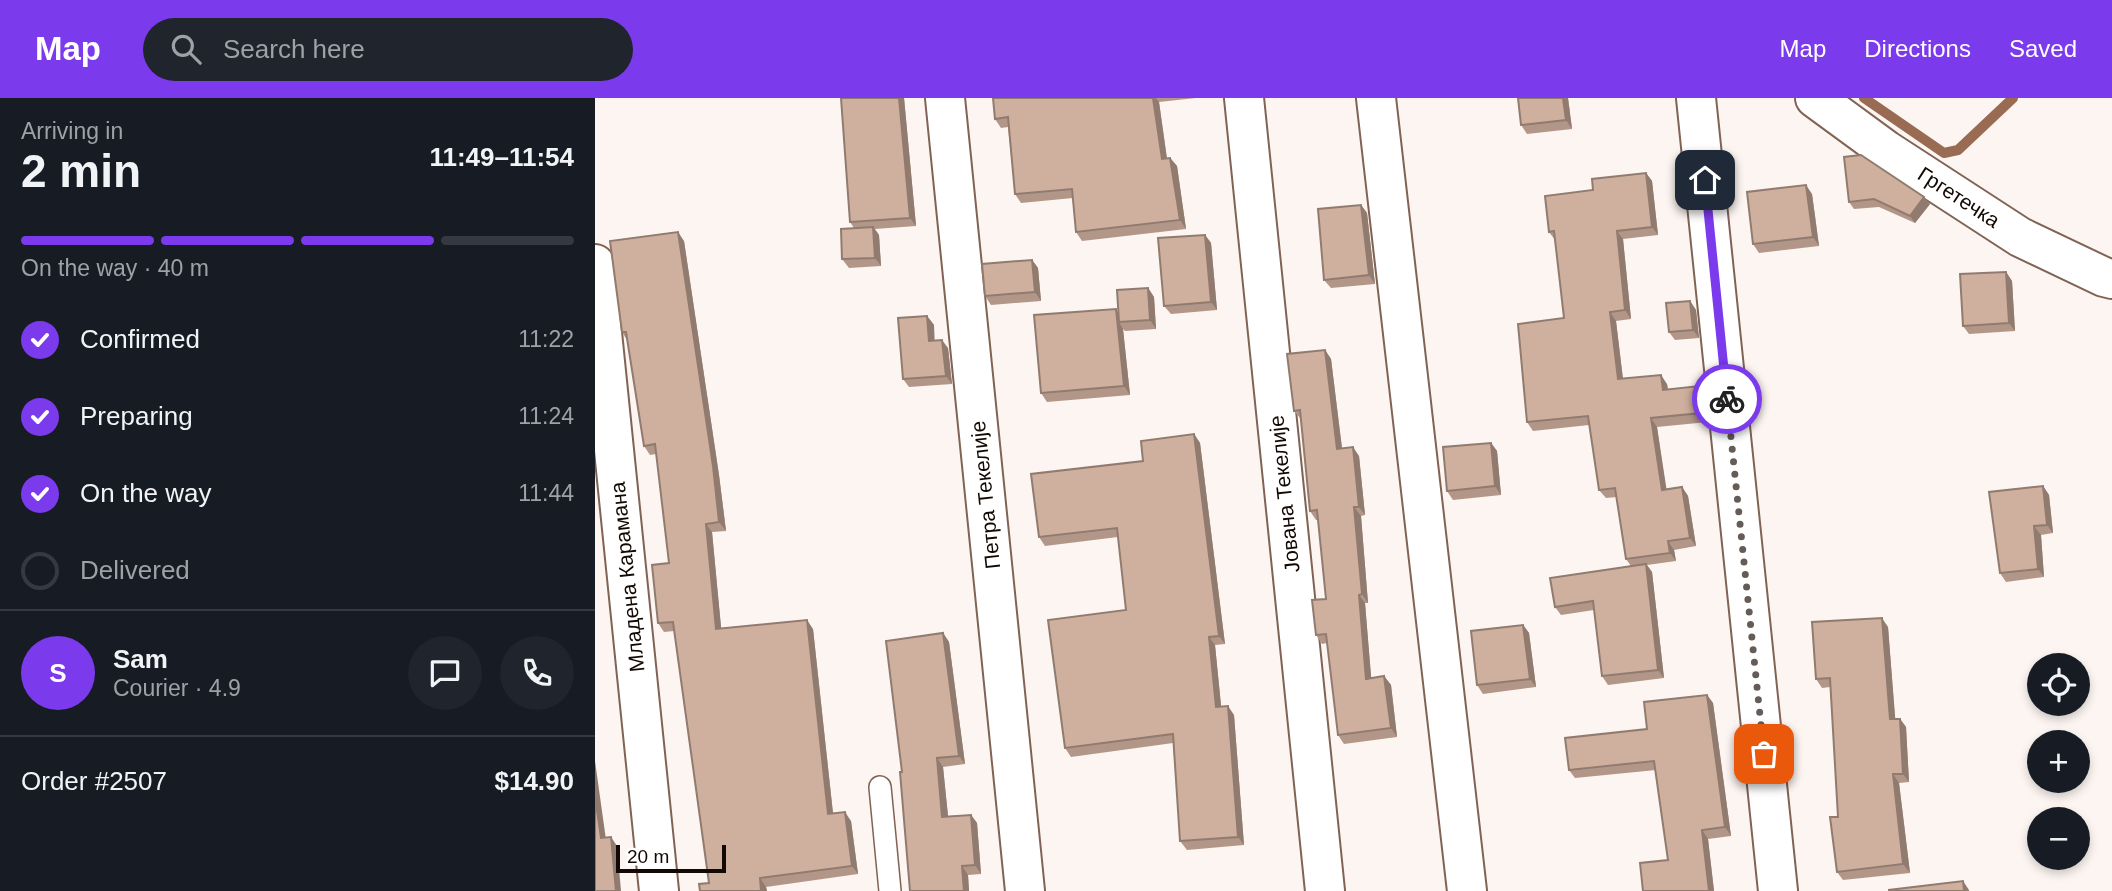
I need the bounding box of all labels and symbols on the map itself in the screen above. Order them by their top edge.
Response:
pin [1675,150,1735,210]
street label: Гргетечка [1914,162,2004,232]
courier [1692,364,1762,434]
street label: Јована Текелије [1264,414,1304,574]
street label: Петра Текелије [966,420,1004,570]
street label: Младена Карамана [606,480,648,673]
pin [1734,724,1794,784]
scale bar [616,842,726,874]

